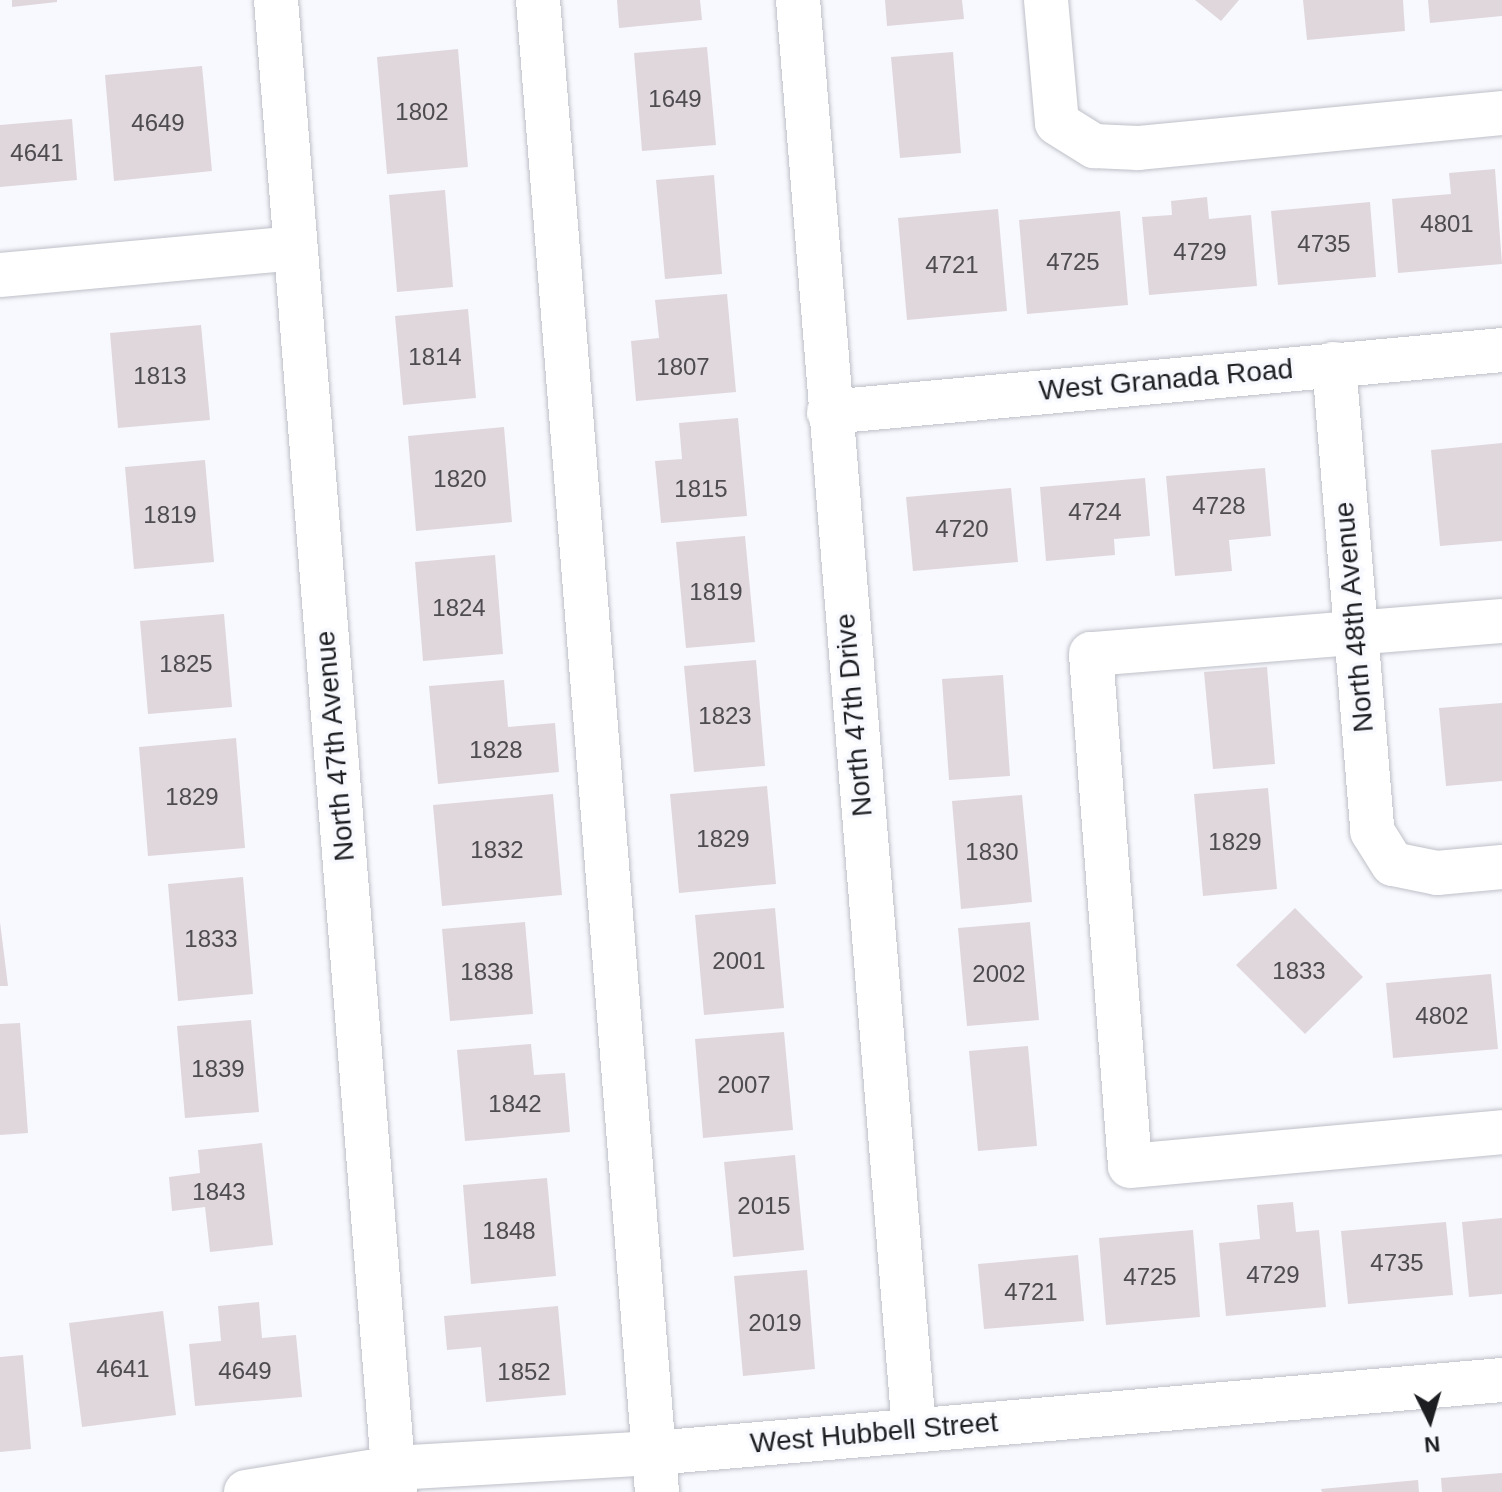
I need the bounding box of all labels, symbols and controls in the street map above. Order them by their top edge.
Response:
house number: 1649 [648,85,702,113]
house number: 1802 [395,98,449,126]
house number: 4649 [131,109,185,137]
house number: 4641 [10,139,64,167]
house number: 4801 [1420,210,1474,238]
house number: 4735 [1297,230,1351,258]
house number: 4729 [1173,238,1227,266]
house number: 4725 [1046,248,1100,276]
house number: 4721 [925,251,979,279]
house number: 1814 [408,343,462,371]
street label: West Granada Road [1038,352,1294,408]
house number: 1807 [656,353,710,381]
house number: 1813 [133,362,187,390]
house number: 1820 [433,465,487,493]
house number: 1815 [674,475,728,503]
house number: 4728 [1192,492,1246,520]
house number: 4724 [1068,498,1122,526]
street label: North 48th Avenue [1327,499,1381,735]
house number: 1819 [143,501,197,529]
house number: 4720 [935,515,989,543]
house number: 1819 [689,578,743,606]
house number: 1824 [432,594,486,622]
street label: North 47th Drive [828,612,880,818]
street label: North 47th Avenue [308,628,362,864]
house number: 1825 [159,650,213,678]
house number: 1823 [698,702,752,730]
house number: 1828 [469,736,523,764]
house number: 1829 [165,783,219,811]
house number: 1829 [696,825,750,853]
house number: 1829 [1208,828,1262,856]
house number: 1832 [470,836,524,864]
house number: 1830 [965,838,1019,866]
house number: 1833 [184,925,238,953]
house number: 2001 [712,947,766,975]
house number: 1833 [1272,957,1326,985]
house number: 1838 [460,958,514,986]
house number: 2002 [972,960,1026,988]
house number: 4802 [1415,1002,1469,1030]
house number: 1839 [191,1055,245,1083]
house number: 2007 [717,1071,771,1099]
house number: 1842 [488,1090,542,1118]
house number: 1843 [192,1178,246,1206]
house number: 2015 [737,1192,791,1220]
house number: 1848 [482,1217,536,1245]
house number: 4735 [1370,1249,1424,1277]
house number: 4729 [1246,1261,1300,1289]
house number: 4725 [1123,1263,1177,1291]
house number: 4721 [1004,1278,1058,1306]
house number: 2019 [748,1309,802,1337]
house number: 4641 [96,1355,150,1383]
house number: 4649 [218,1357,272,1385]
house number: 1852 [497,1358,551,1386]
north arrow [1390,1380,1470,1460]
street label: West Hubbell Street [749,1405,999,1461]
text: N [1423,1431,1441,1458]

